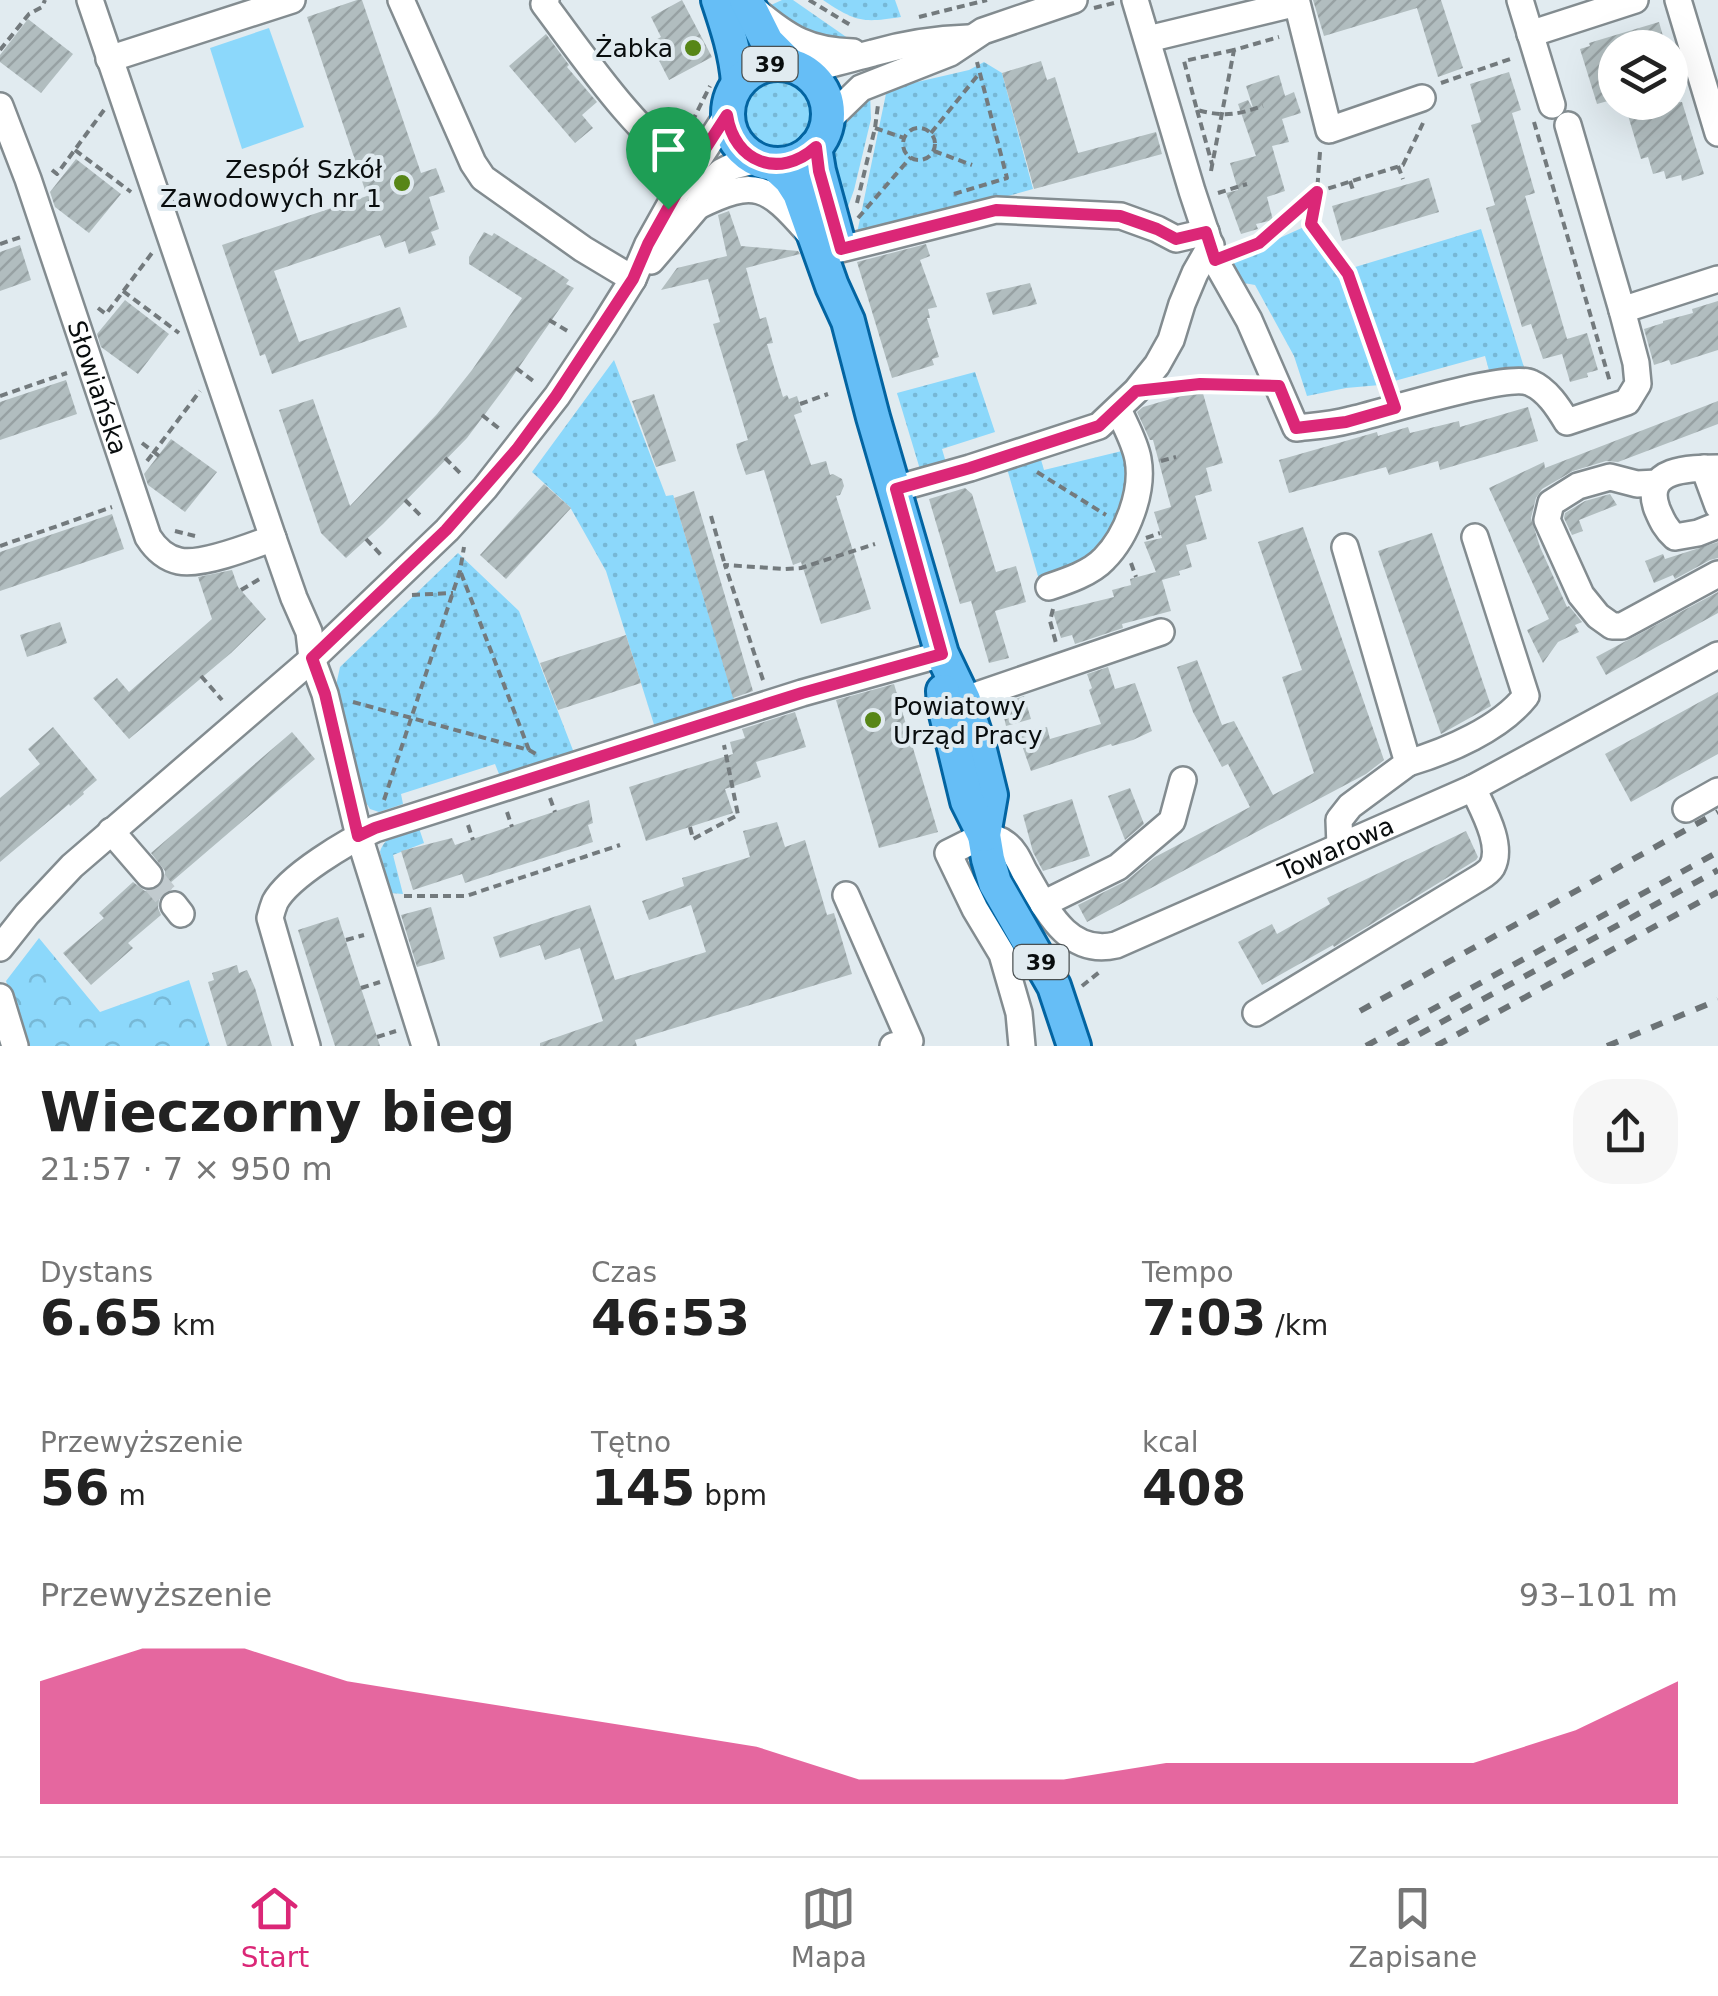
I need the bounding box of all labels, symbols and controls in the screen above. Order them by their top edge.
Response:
map controls [1598,30,1688,120]
button: layers [1598,30,1688,120]
place label: Żabka [595,34,673,63]
marker: Żabka [682,37,704,59]
road number: 39 [742,47,798,81]
pin [626,107,711,210]
icon: arrive [641,122,696,177]
place label: Zespół Szkół Zawodowych nr 1 [160,155,383,213]
marker: Zespół Szkół Zawodowych nr 1 [391,172,413,194]
street label: Słowiańska [62,317,133,458]
place label: Powiatowy Urząd Pracy [893,692,1043,750]
marker: Powiatowy Urząd Pracy [862,709,884,731]
street label: Towarowa [1273,811,1398,887]
road number: 39 [1014,945,1068,979]
button: share [1573,1079,1678,1184]
text: Wieczorny bieg [40,1080,515,1144]
text: 21:57 · 7 × 950 m [40,1150,333,1188]
text: Dystans [40,1256,153,1289]
text: Czas [591,1256,657,1289]
text: Tempo [1142,1256,1234,1289]
text: 6.65 [40,1289,163,1347]
text: 46:53 [591,1289,750,1347]
text: 7:03 [1142,1289,1266,1347]
text: km [163,1309,216,1342]
text: /km [1266,1309,1328,1342]
text: Przewyższenie [40,1426,243,1459]
text: Tętno [591,1426,671,1459]
text: kcal [1142,1426,1199,1459]
text: 56 [40,1459,110,1517]
text: 145 [591,1459,695,1517]
text: 408 [1142,1459,1246,1517]
text: m [110,1479,146,1512]
text: bpm [695,1479,767,1512]
text: Przewyższenie [40,1576,272,1614]
text: 93–101 m [1519,1576,1678,1614]
tab: Start [241,1881,309,1974]
tab: Mapa [791,1881,867,1974]
tab: Zapisane [1349,1881,1477,1974]

